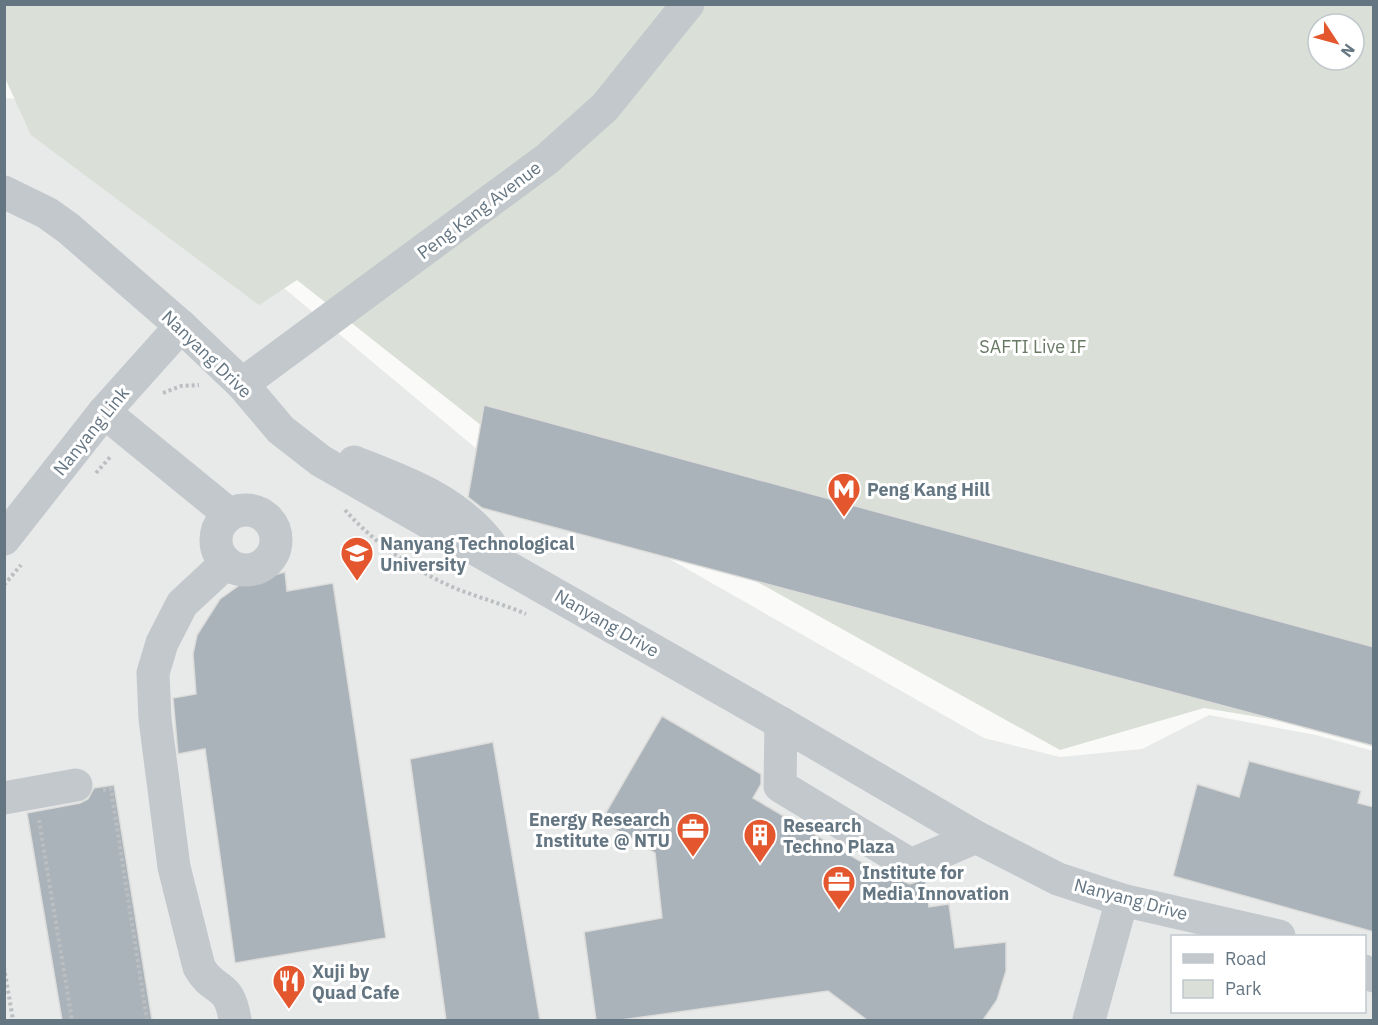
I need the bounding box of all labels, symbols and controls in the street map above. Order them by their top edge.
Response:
north arrow [1306,12,1366,72]
text: N [1337,40,1360,61]
street label: Peng Kang Avenue [412,156,546,264]
street label: Nanyang Drive [157,305,257,403]
park label: SAFTI Live IF [979,335,1087,358]
street label: Nanyang Link [48,381,134,480]
metro station icon: Peng Kang Hill [826,471,862,518]
place label: Peng Kang Hill [867,478,990,501]
place label: Nanyang Technological University [380,532,575,576]
school or university icon: Nanyang Technological University [339,535,375,582]
street label: Nanyang Drive [551,584,663,662]
place label: Energy Research Institute @ NTU [529,808,670,852]
office icon: Energy Research Institute @ NTU [675,811,711,858]
place label: Research Techno Plaza [783,814,895,858]
building icon: Research Techno Plaza [742,817,778,864]
place label: Institute for Media Innovation [862,861,1009,905]
office icon: Institute for Media Innovation [821,864,857,911]
street label: Nanyang Drive [1072,873,1190,925]
legend [1171,935,1366,1013]
text: Road [1225,947,1266,970]
place label: Xuji by Quad Cafe [312,960,400,1004]
restaurant icon: Xuji by Quad Cafe [271,963,307,1010]
text: Park [1225,977,1262,1000]

